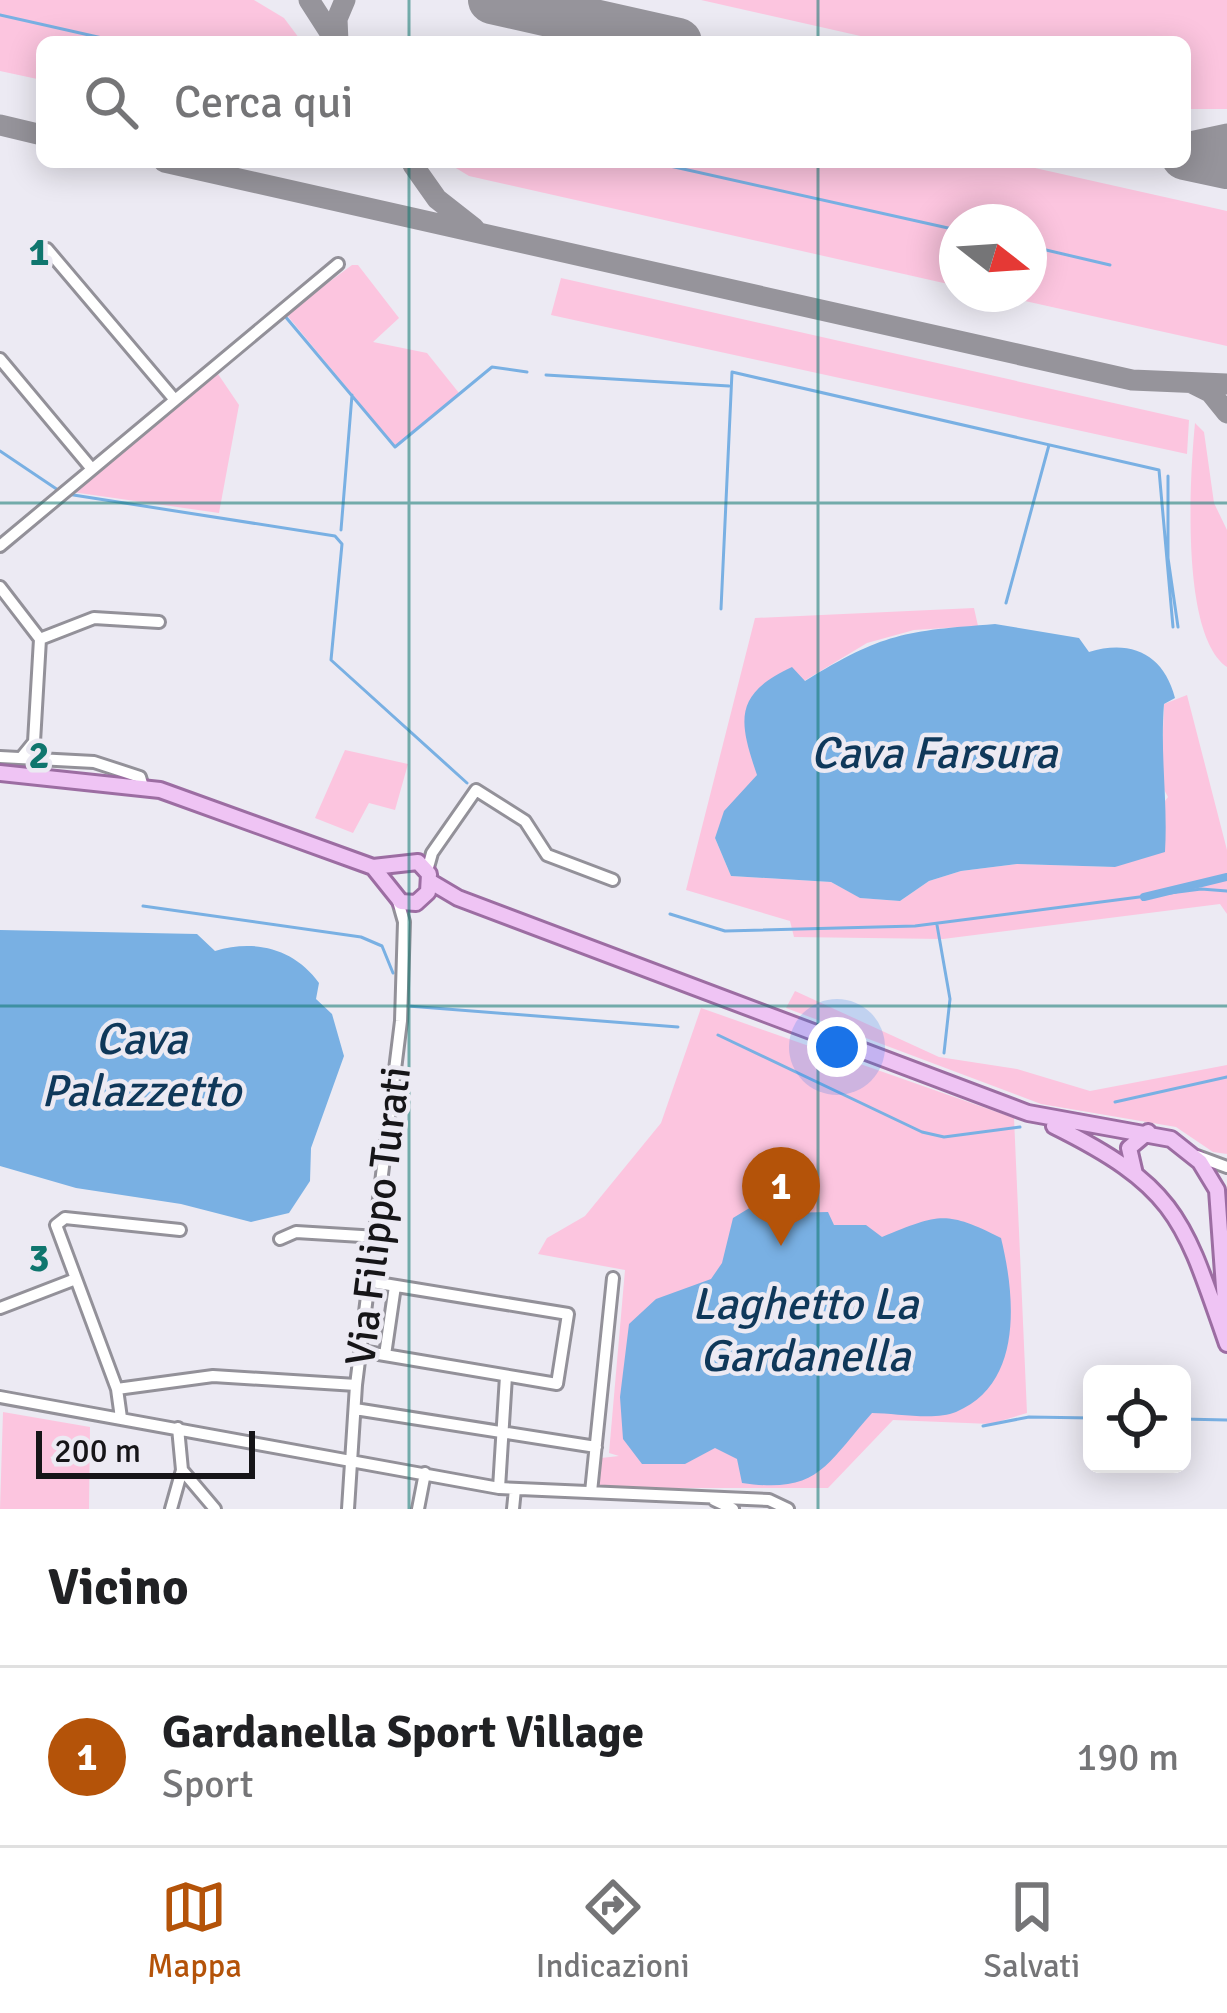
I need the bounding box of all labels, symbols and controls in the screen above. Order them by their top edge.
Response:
search box [36,36,1191,168]
icon: search [78,69,144,135]
text: Cerca qui [174,75,353,130]
north arrow [939,204,1047,312]
text: 1 [28,228,50,276]
water label: Cava Farsura [811,726,1059,781]
text: 2 [28,731,50,779]
water label: Cava Palazzetto [41,1012,244,1119]
your location [807,1017,867,1077]
street label: Via Filippo Turati [335,1064,422,1369]
pin: 1 [742,1147,820,1246]
text: 3 [28,1234,50,1282]
water label: Laghetto La Gardanella [692,1277,920,1384]
map controls [1083,1365,1191,1473]
button: locate [1083,1365,1191,1473]
scale bar [36,1425,255,1478]
text: 200 m [54,1431,141,1472]
text: Vicino [48,1556,189,1619]
text: Gardanella Sport Village [162,1705,644,1760]
text: 1 [76,1733,98,1781]
text: 190 m [1076,1733,1179,1781]
text: Sport [162,1760,253,1808]
tab: Mappa [147,1874,242,1987]
tab: Indicazioni [536,1874,690,1987]
tab: Salvati [984,1874,1080,1987]

